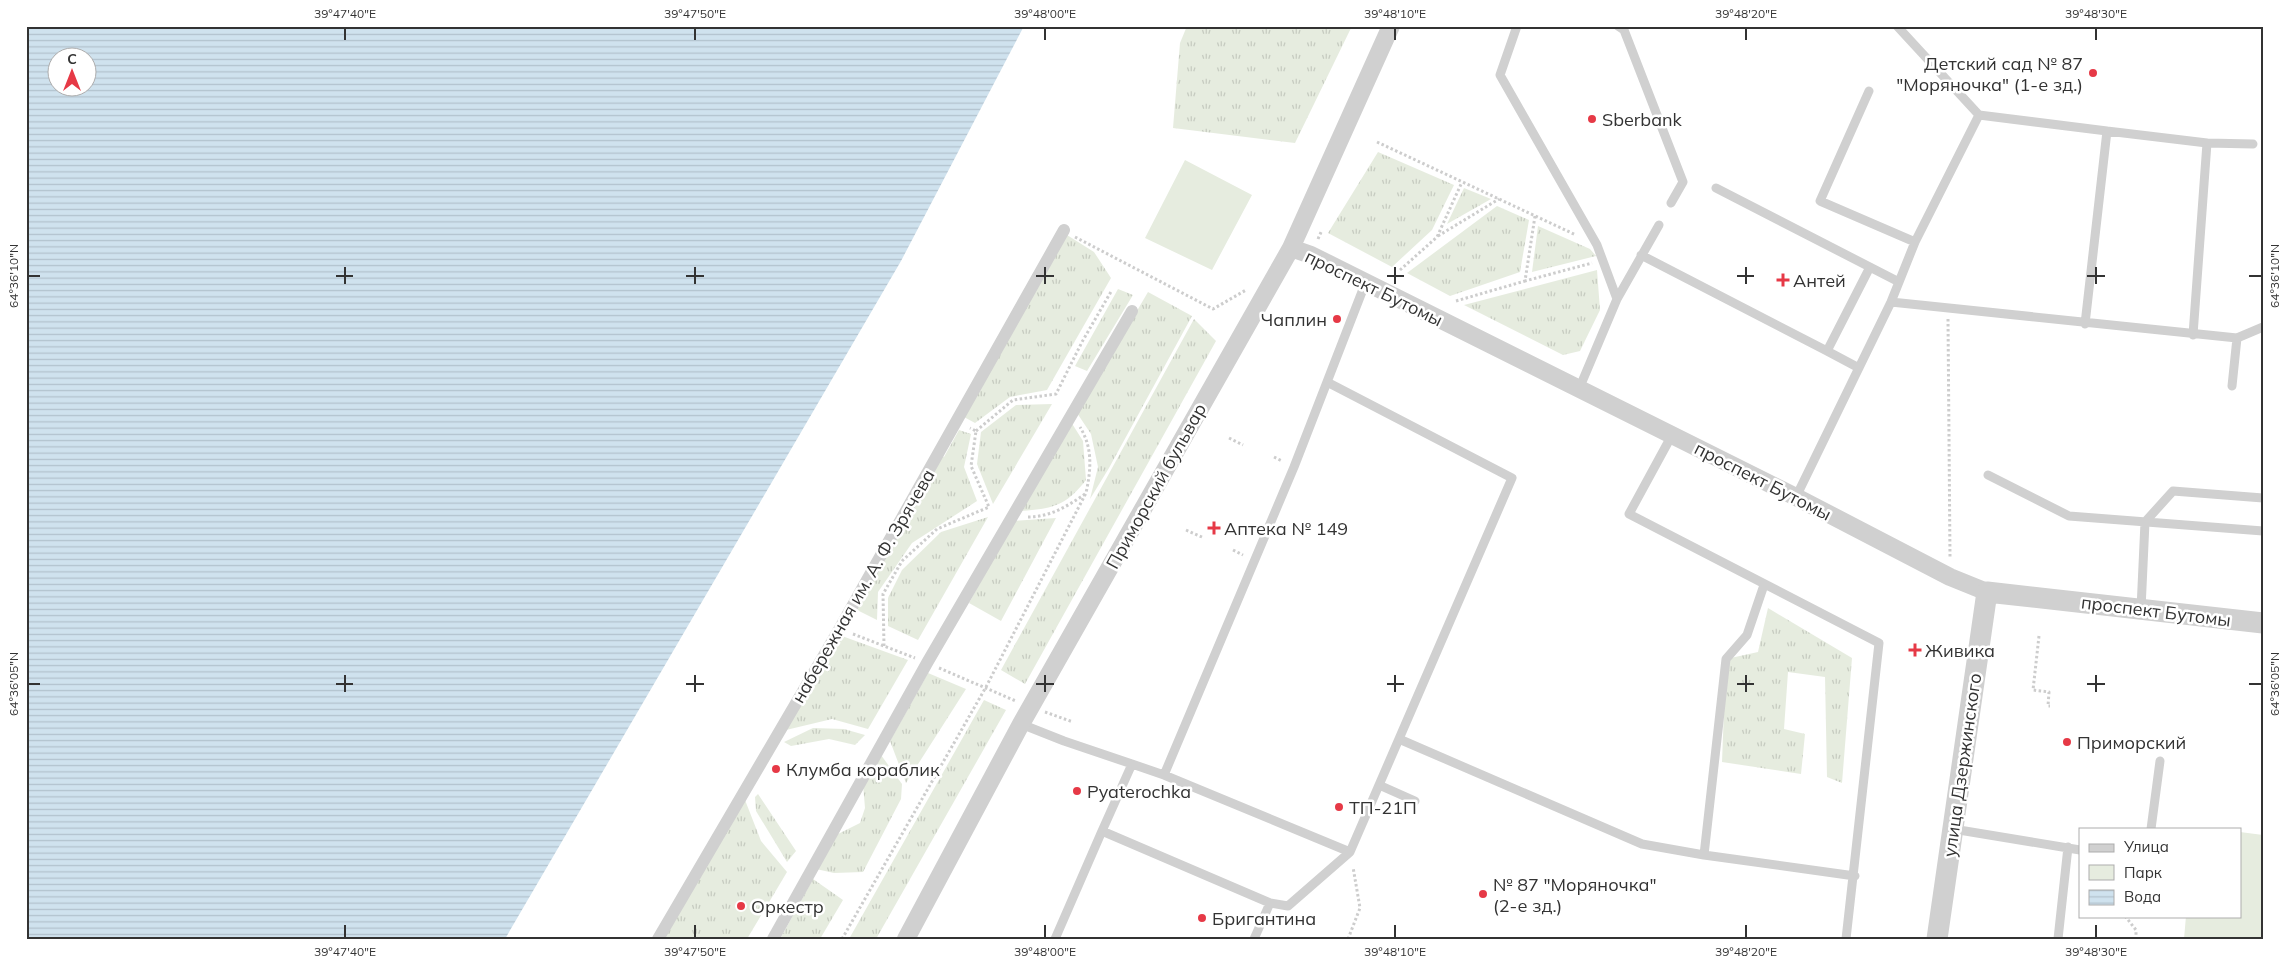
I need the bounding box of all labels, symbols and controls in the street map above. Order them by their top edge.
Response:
text: 39°47'40"E [314,6,376,21]
text: 39°47'50"E [664,6,726,21]
text: 39°48'00"E [1014,6,1076,21]
text: 39°48'10"E [1364,6,1426,21]
text: 39°48'20"E [1715,6,1777,21]
text: 39°48'30"E [2065,6,2127,21]
north arrow [48,48,98,98]
text: С [67,50,77,68]
place label: Детский сад № 87 "Моряночка" (1-е зд.) [1896,52,2083,96]
marker: Детский сад № 87 "Моряночка" (1-е зд.) [2087,67,2099,79]
place label: Sberbank [1602,108,1682,131]
marker: Sberbank [1586,113,1598,125]
text: 64°36'10"N [6,244,21,308]
text: 64°36'10"N [2267,244,2282,308]
street label: проспект Бутомы [1301,245,1447,331]
place label: Антей [1793,269,1846,292]
marker: Антей [1777,274,1789,286]
place label: Чаплин [1261,308,1327,331]
marker: Чаплин [1331,313,1343,325]
street label: Приморский бульвар [1101,399,1211,573]
street label: проспект Бутомы [1691,437,1835,525]
street label: набережная им. А. Ф. Зрячева [786,465,940,707]
place label: Аптека № 149 [1224,517,1348,540]
marker: Аптека № 149 [1208,522,1220,534]
street label: проспект Бутомы [2080,590,2232,632]
place label: Живика [1925,639,1995,662]
marker: Живика [1909,644,1921,656]
text: 64°36'05"N [6,652,21,716]
text: 64°36'05"N [2267,652,2282,716]
street label: улица Дзержинского [1938,672,1986,858]
place label: Приморский [2077,731,2186,754]
marker: Приморский [2061,736,2073,748]
place label: Клумба кораблик [786,758,940,781]
marker: Клумба кораблик [770,763,782,775]
place label: Pyaterochka [1087,780,1191,803]
marker: Pyaterochka [1071,785,1083,797]
place label: ТП-21П [1349,796,1417,819]
marker: ТП-21П [1333,801,1345,813]
legend [2079,828,2242,918]
text: Улица [2123,837,2169,856]
text: Парк [2124,863,2163,882]
place label: № 87 "Моряночка" (2-е зд.) [1493,873,1656,917]
text: Вода [2124,887,2161,906]
marker: № 87 "Моряночка" (2-е зд.) [1477,888,1489,900]
place label: Оркестр [751,895,824,918]
marker: Оркестр [735,900,747,912]
place label: Бригантина [1212,907,1316,930]
marker: Бригантина [1196,912,1208,924]
text: 39°47'40"E [314,944,376,959]
text: 39°47'50"E [664,944,726,959]
text: 39°48'00"E [1014,944,1076,959]
text: 39°48'10"E [1364,944,1426,959]
text: 39°48'20"E [1715,944,1777,959]
text: 39°48'30"E [2065,944,2127,959]

